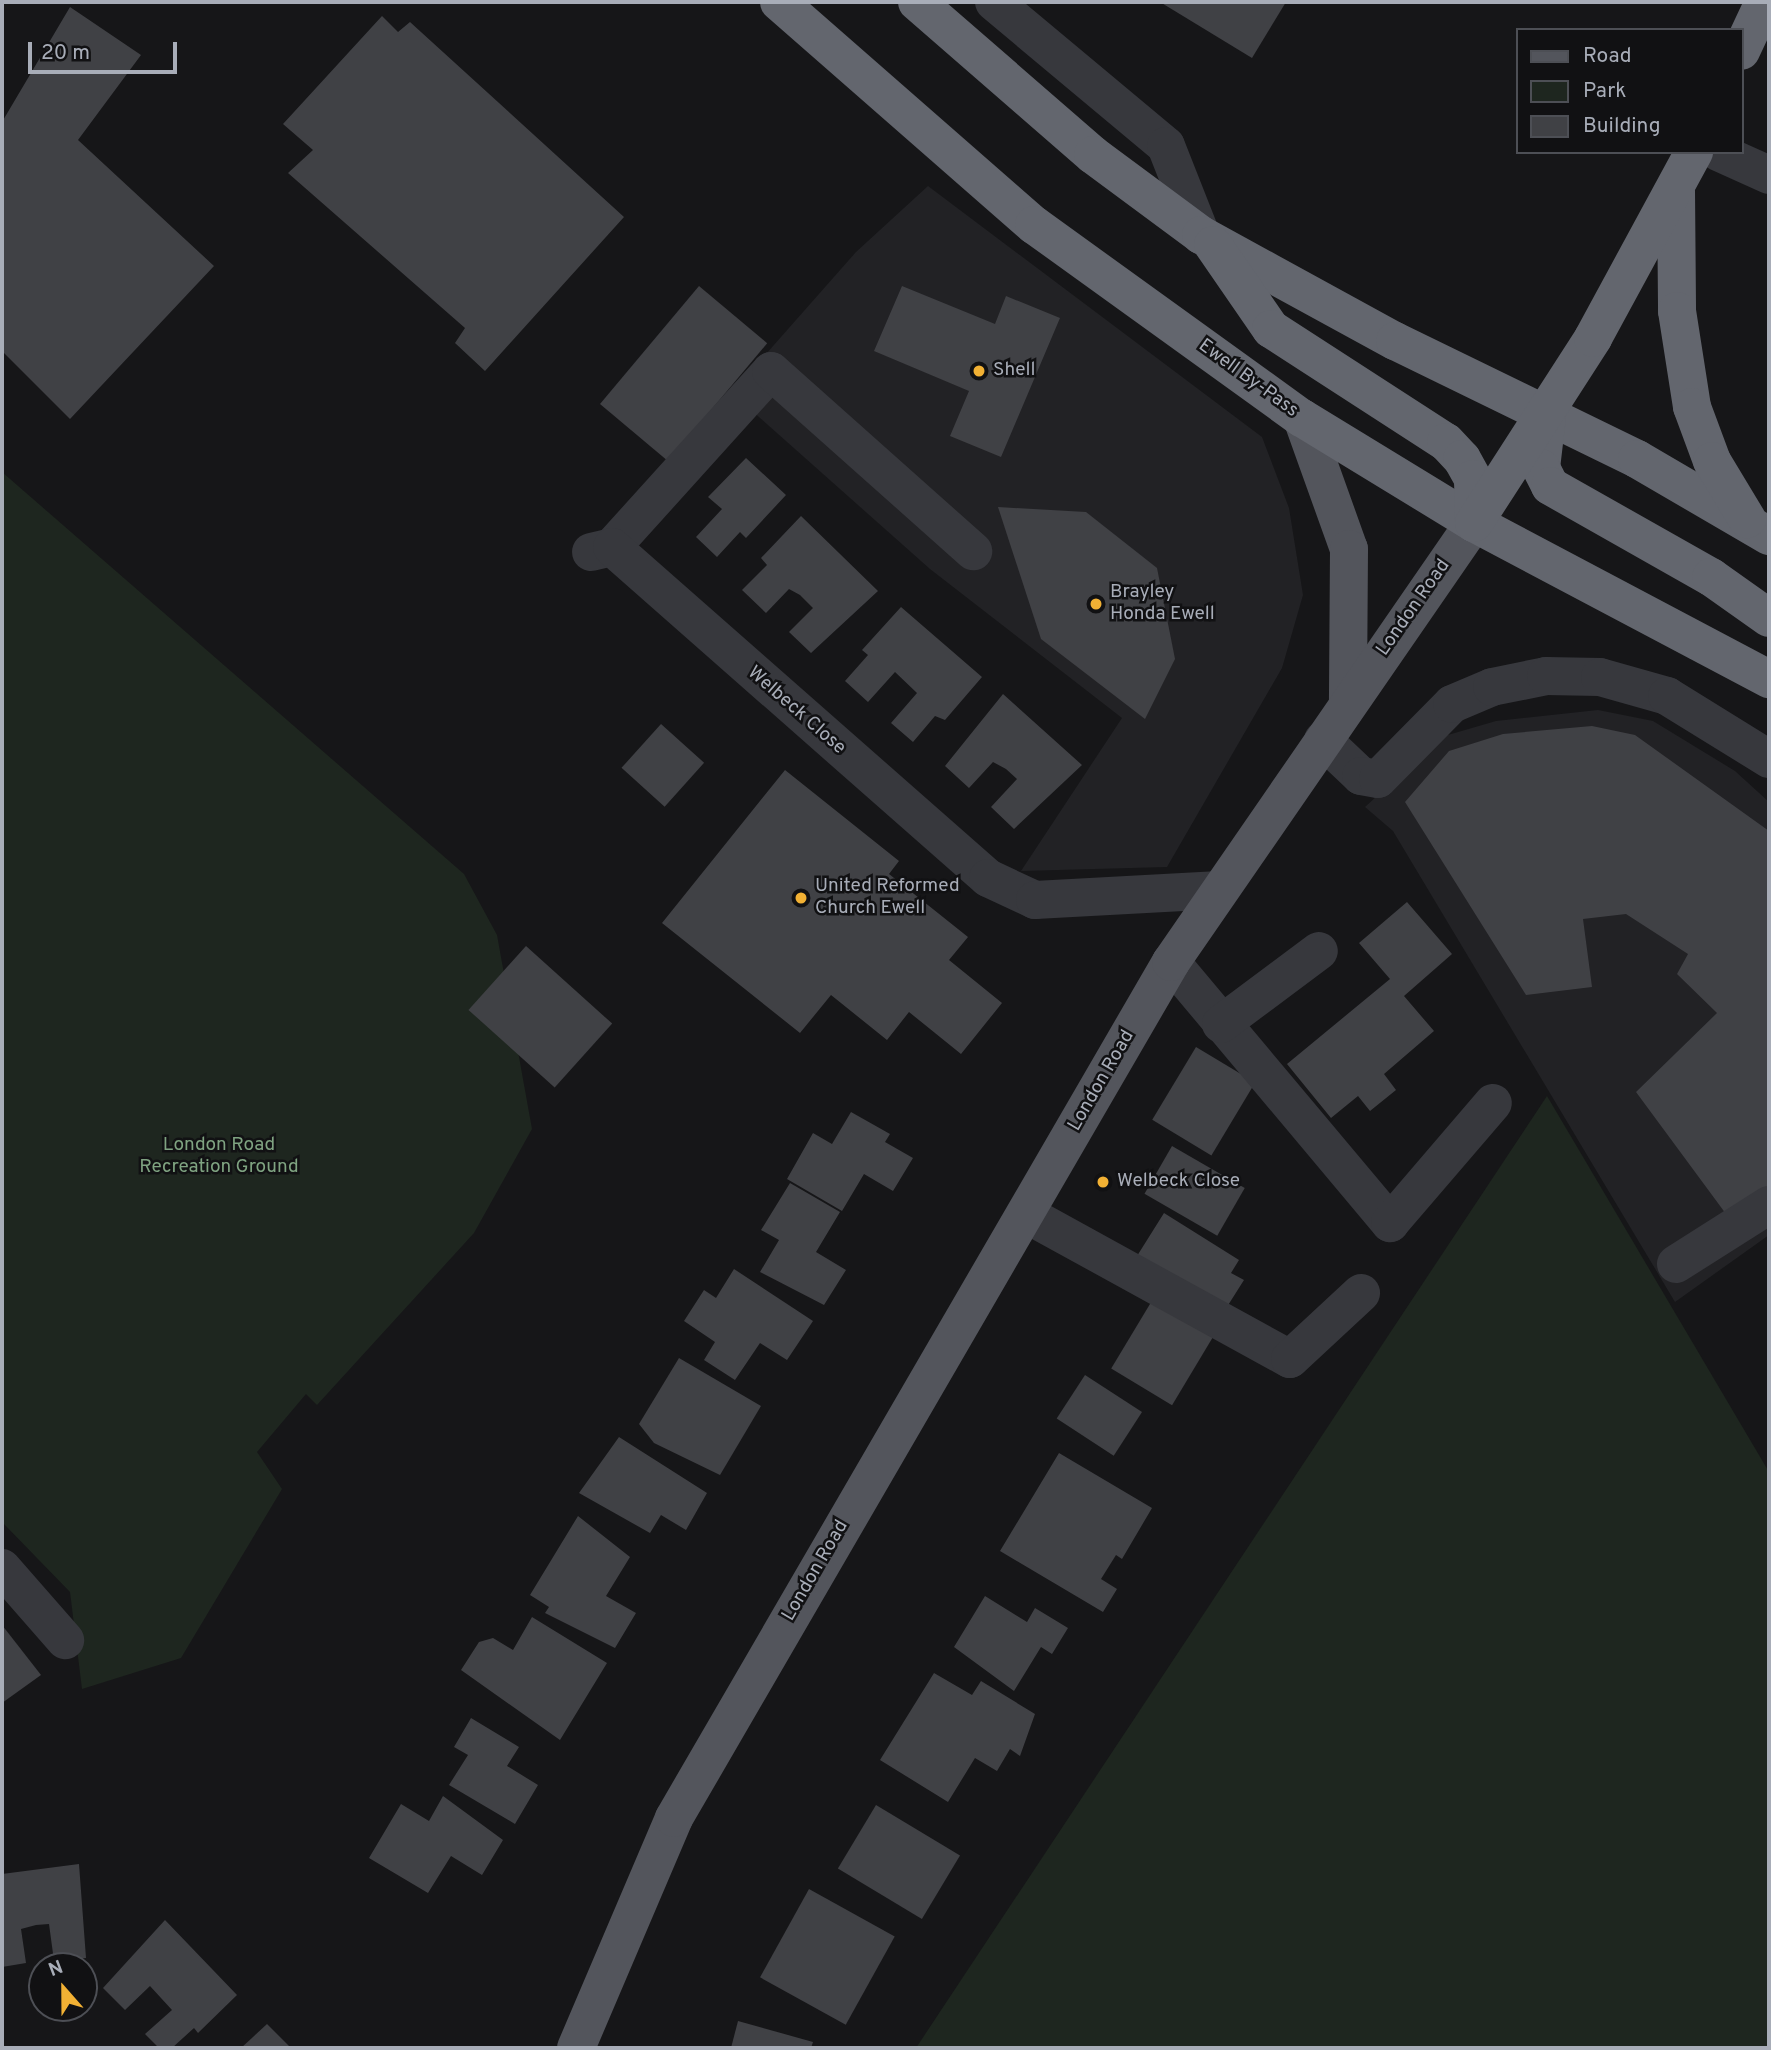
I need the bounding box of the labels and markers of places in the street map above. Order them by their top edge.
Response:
place label: Shell [993,360,1036,382]
marker: Shell [971,363,987,379]
place label: Brayley Honda Ewell [1110,582,1215,626]
marker: Brayley Honda Ewell [1088,596,1104,612]
place label: United Reformed Church Ewell [815,876,960,920]
marker: United Reformed Church Ewell [793,890,809,906]
place label: Welbeck Close [1117,1171,1240,1193]
marker: Welbeck Close [1095,1174,1111,1190]

